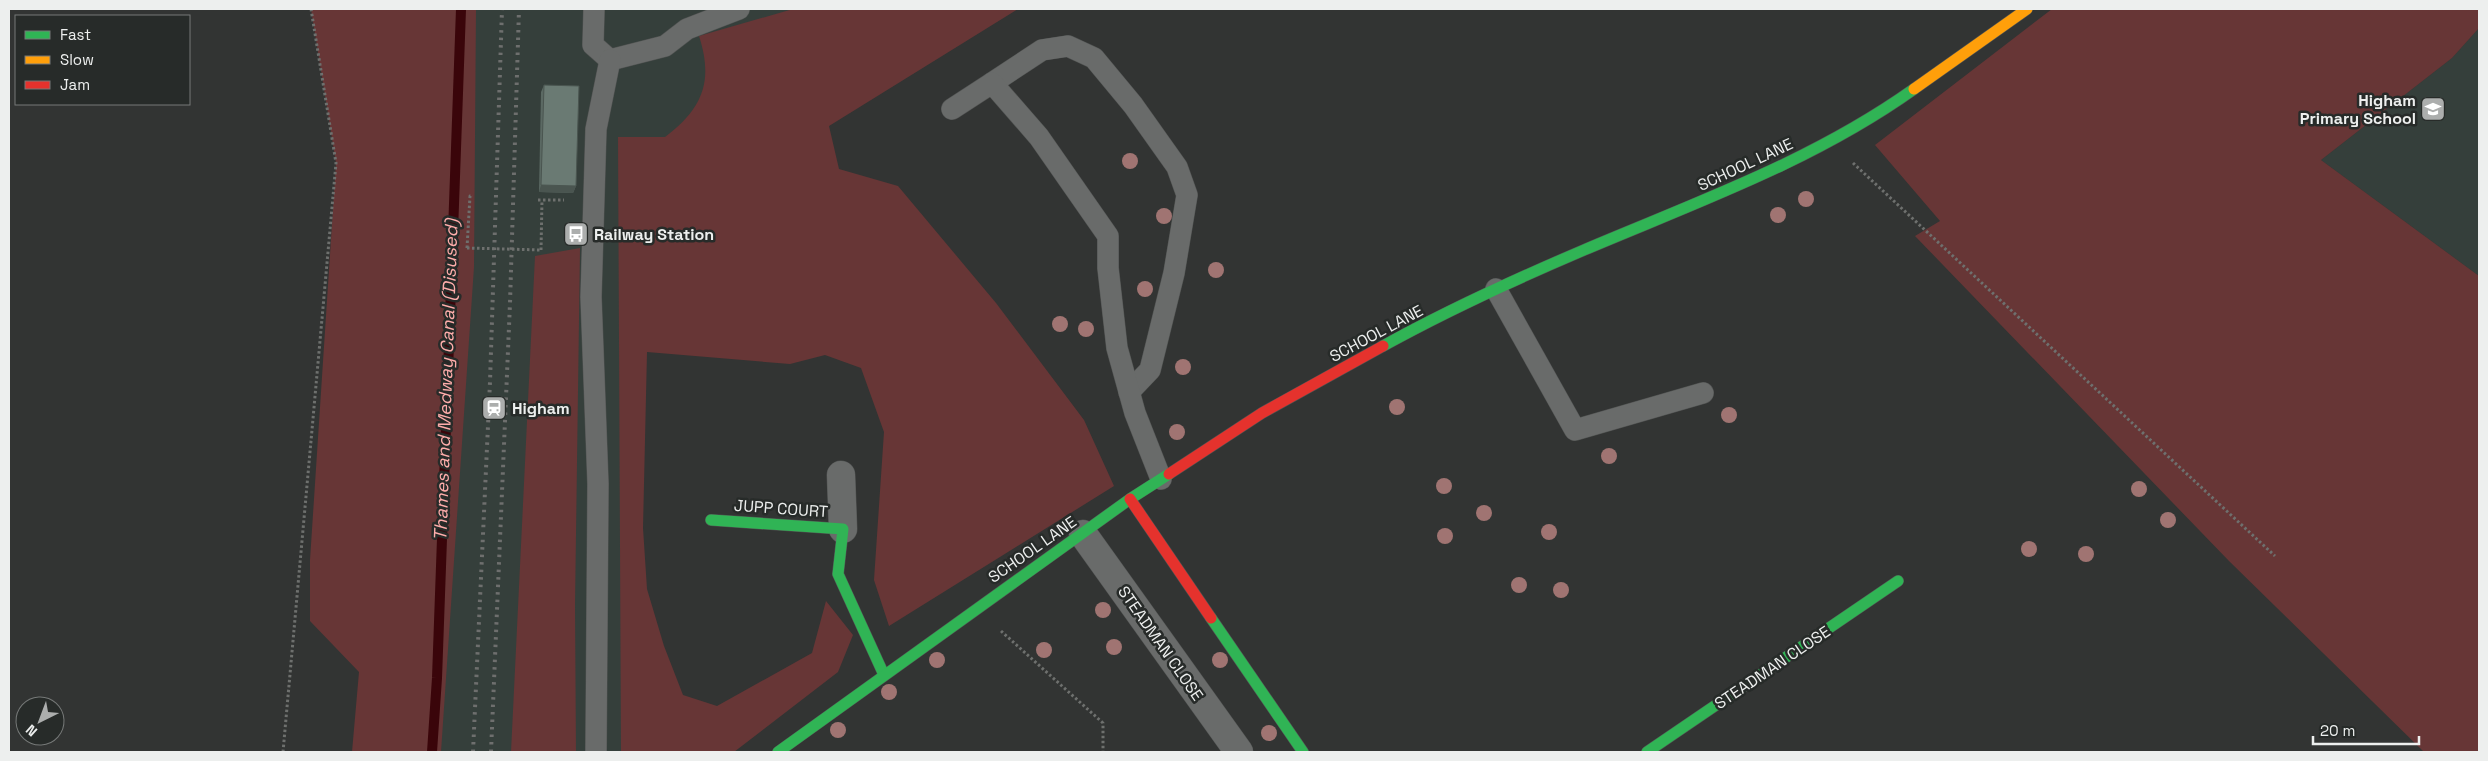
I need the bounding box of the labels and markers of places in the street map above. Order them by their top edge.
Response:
place label: Higham Primary School [2300,90,2416,129]
school or university icon: Higham Primary School [2420,96,2446,122]
bus stop icon: Railway Station [563,221,589,247]
place label: Railway Station [594,224,714,245]
station icon: Higham [481,395,507,421]
place label: Higham [512,398,570,419]

